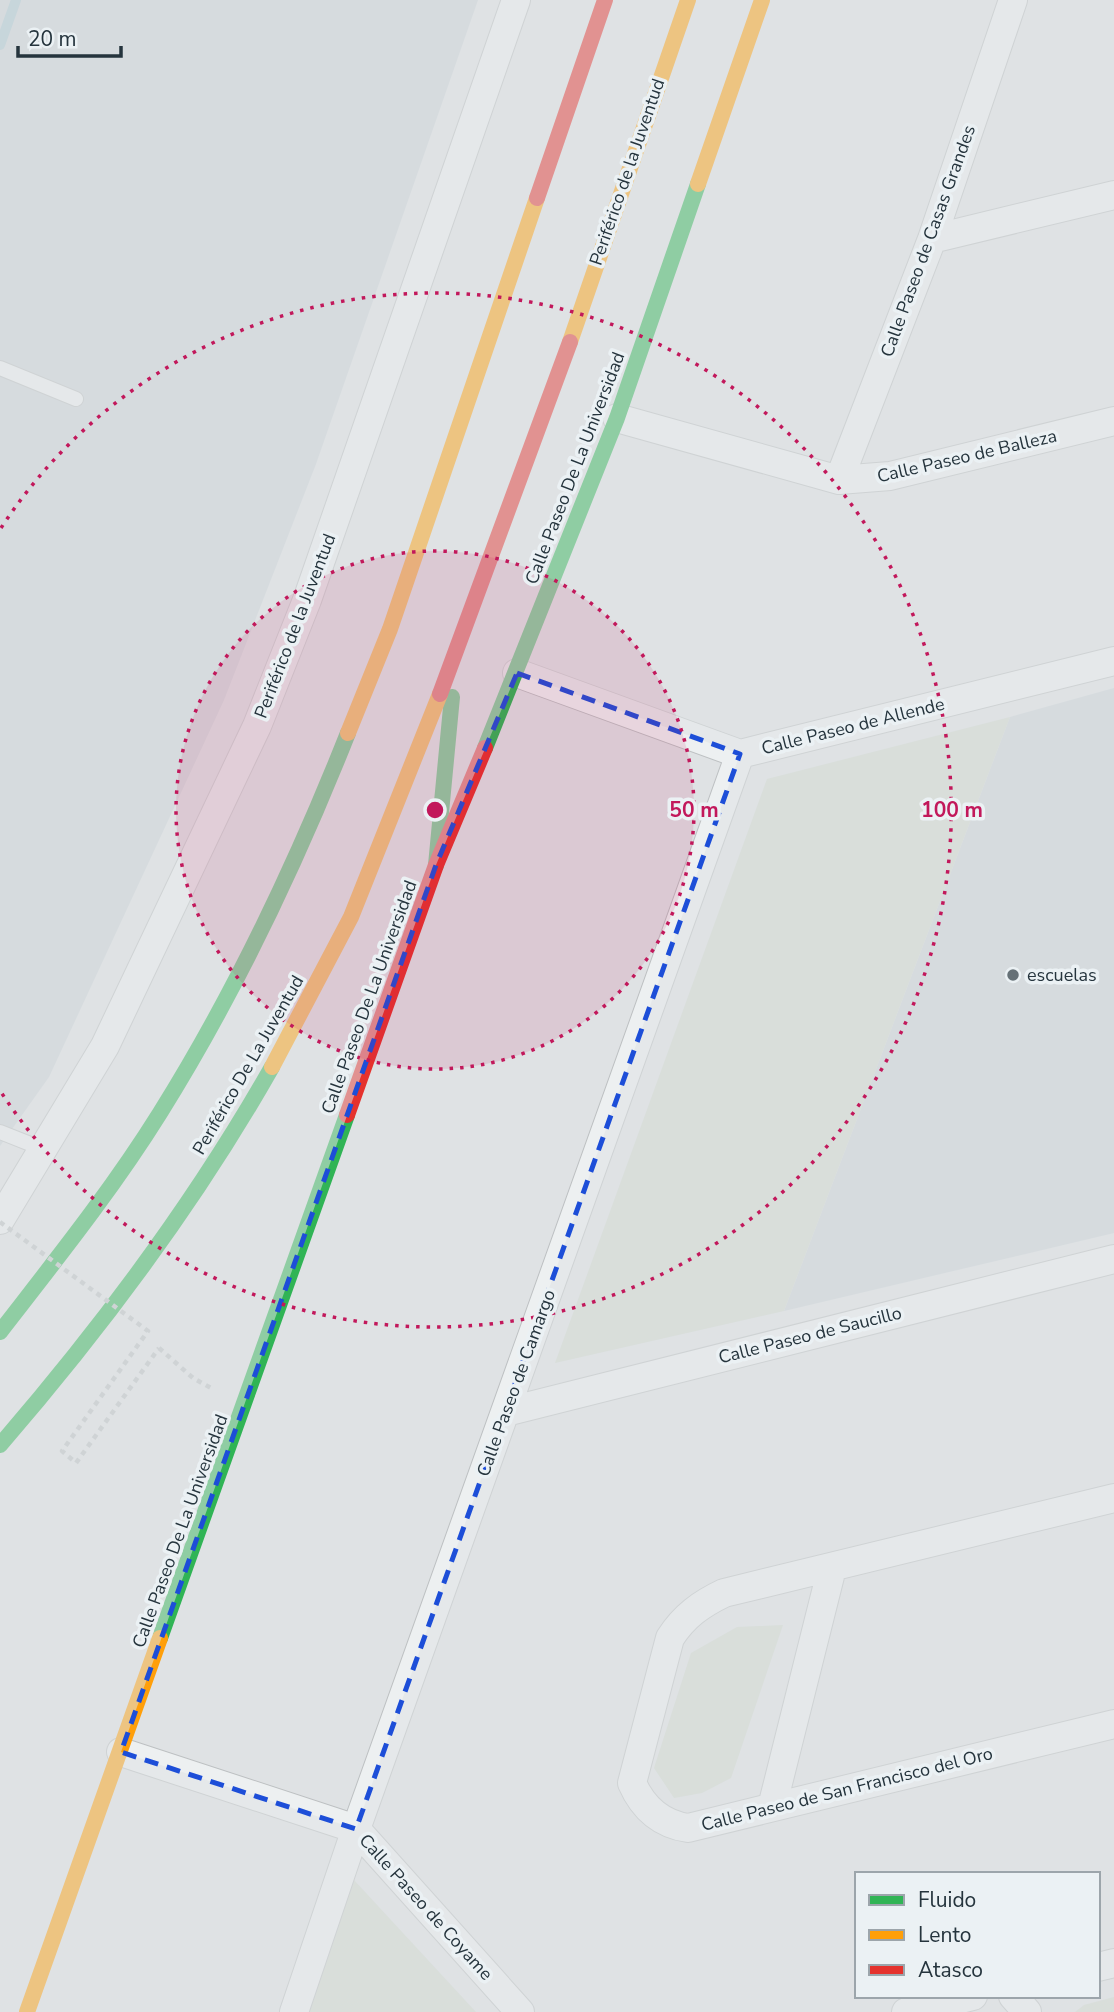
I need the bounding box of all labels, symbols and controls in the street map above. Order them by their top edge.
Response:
scale bar [18,14,121,58]
text: 20 m [28,25,77,53]
street label: Periférico de la Juventud [584,75,670,269]
street label: Calle Paseo de Casas Grandes [875,122,981,360]
street label: Calle Paseo De La Universidad [520,348,630,588]
street label: Calle Paseo de Balleza [875,424,1059,488]
street label: Periférico de la Juventud [249,530,341,722]
street label: Calle Paseo de Allende [759,692,947,760]
text: 50 m [669,796,719,824]
text: 100 m [921,796,983,824]
centre of rings [423,798,447,822]
street label: Calle Paseo De La Universidad [315,877,423,1117]
place label: escuelas [1027,963,1097,987]
marker: escuelas [1005,967,1021,983]
street label: Periférico De La Juventud [187,971,309,1159]
street label: Calle Paseo de Camargo [471,1286,561,1480]
street label: Calle Paseo de Saucillo [716,1301,904,1369]
street label: Calle Paseo De La Universidad [126,1411,234,1651]
street label: Calle Paseo de San Francisco del Oro [699,1741,995,1837]
street label: Calle Paseo de Coyame [354,1829,498,1985]
legend [855,1872,1100,1998]
text: Fluido [918,1886,976,1914]
text: Lento [918,1921,971,1949]
text: Atasco [918,1956,983,1984]

